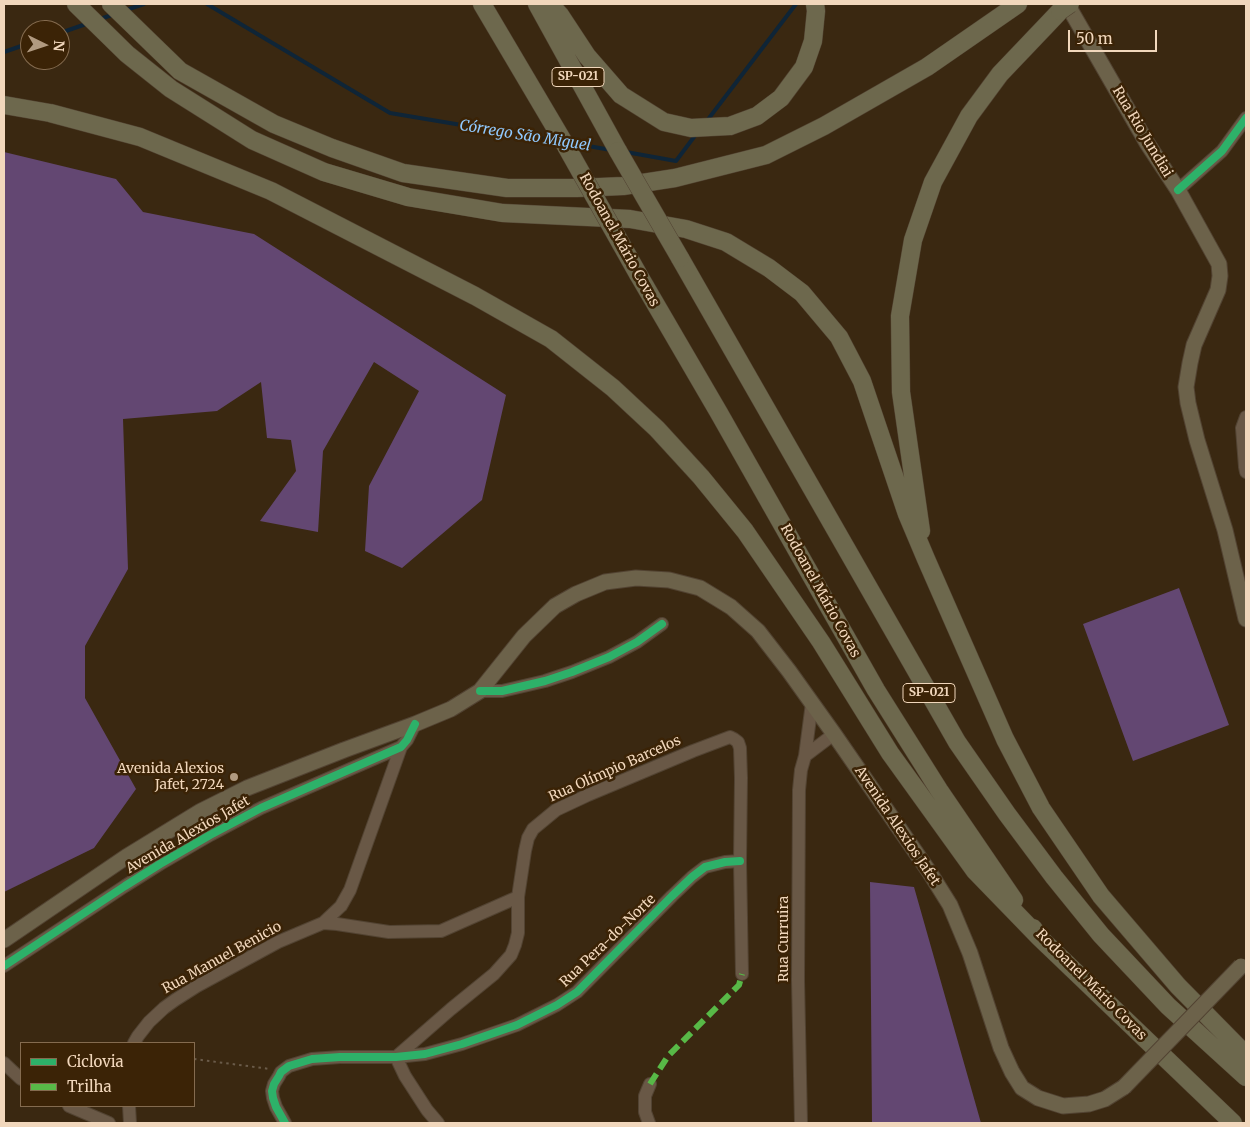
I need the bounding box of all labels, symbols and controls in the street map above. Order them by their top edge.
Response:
north arrow [20,20,70,70]
scale bar [1070,20,1159,52]
text: 50 m [1076,29,1113,48]
text: N [50,40,68,52]
road number: SP-021 [552,68,604,86]
street label: Rua Rio Jundiai [1108,84,1176,180]
water label: Córrego São Miguel [458,117,592,155]
street label: Rodoanel Mário Covas [575,170,663,310]
street label: Rodoanel Mário Covas [776,521,864,661]
road number: SP-021 [903,684,955,702]
street label: Rua Olímpio Barcelos [546,732,684,806]
place label: Avenida Alexios Jafet, 2724 [117,761,224,794]
street label: Avenida Alexios Jafet [851,763,943,889]
marker: Avenida Alexios Jafet, 2724 [228,771,240,783]
street label: Avenida Alexios Jafet [123,793,253,877]
street label: Rua Pera-do-Norte [557,891,659,991]
street label: Rua Curruira [776,896,792,982]
street label: Rua Manuel Benicio [160,918,284,998]
street label: Rodoanel Mário Covas [1032,926,1150,1044]
legend [20,1042,195,1107]
text: Ciclovia [67,1052,124,1071]
text: Trilha [67,1077,112,1096]

